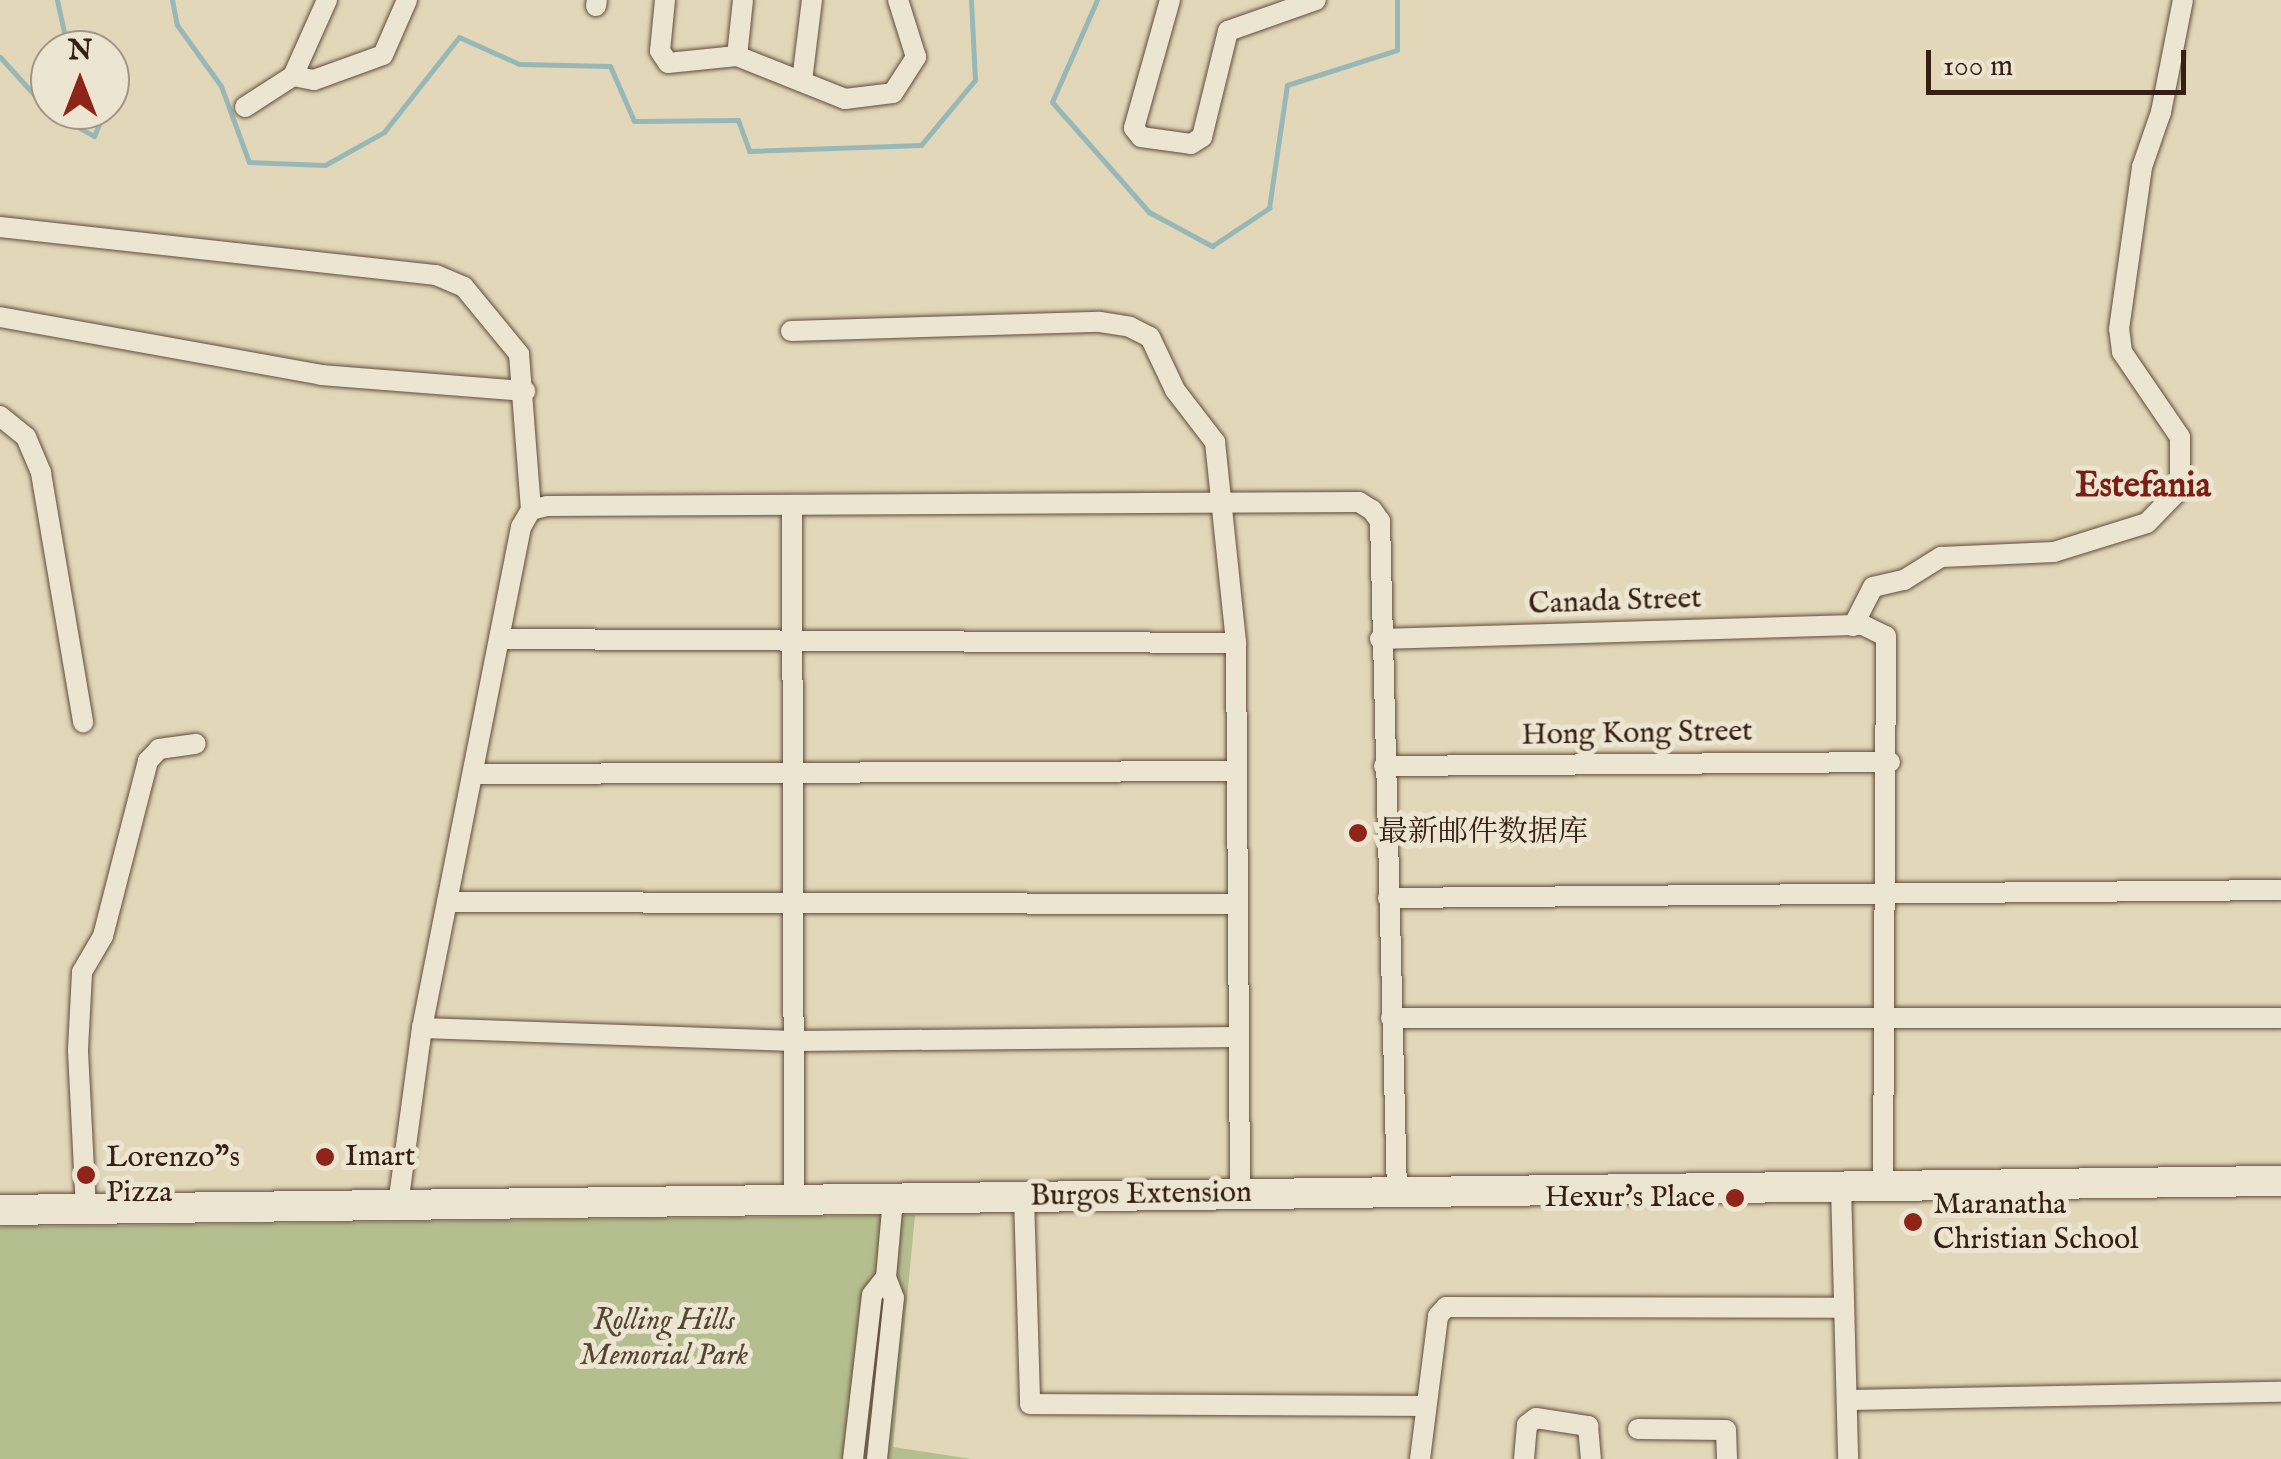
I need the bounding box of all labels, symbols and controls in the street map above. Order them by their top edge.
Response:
north arrow [30,30,130,130]
scale bar [1931,30,2191,92]
text: N [68,34,92,69]
text: 100 m [1943,48,2013,86]
district label: Estefania [2075,466,2211,508]
street label: Canada Street [1528,581,1702,623]
street label: Hong Kong Street [1521,714,1753,754]
place label: 最新邮件数据库 [1378,815,1588,851]
marker: 最新邮件数据库 [1347,822,1369,844]
place label: Imart [345,1139,415,1175]
place label: Lorenzo"s Pizza [106,1140,240,1210]
marker: Imart [314,1146,336,1168]
marker: Lorenzo"s Pizza [75,1164,97,1186]
street label: Burgos Extension [1030,1175,1252,1215]
place label: Hexur's Place [1544,1180,1715,1216]
marker: Hexur's Place [1724,1187,1746,1209]
place label: Maranatha Christian School [1933,1187,2138,1258]
marker: Maranatha Christian School [1902,1211,1924,1233]
park label: Rolling Hills Memorial Park [580,1303,748,1374]

